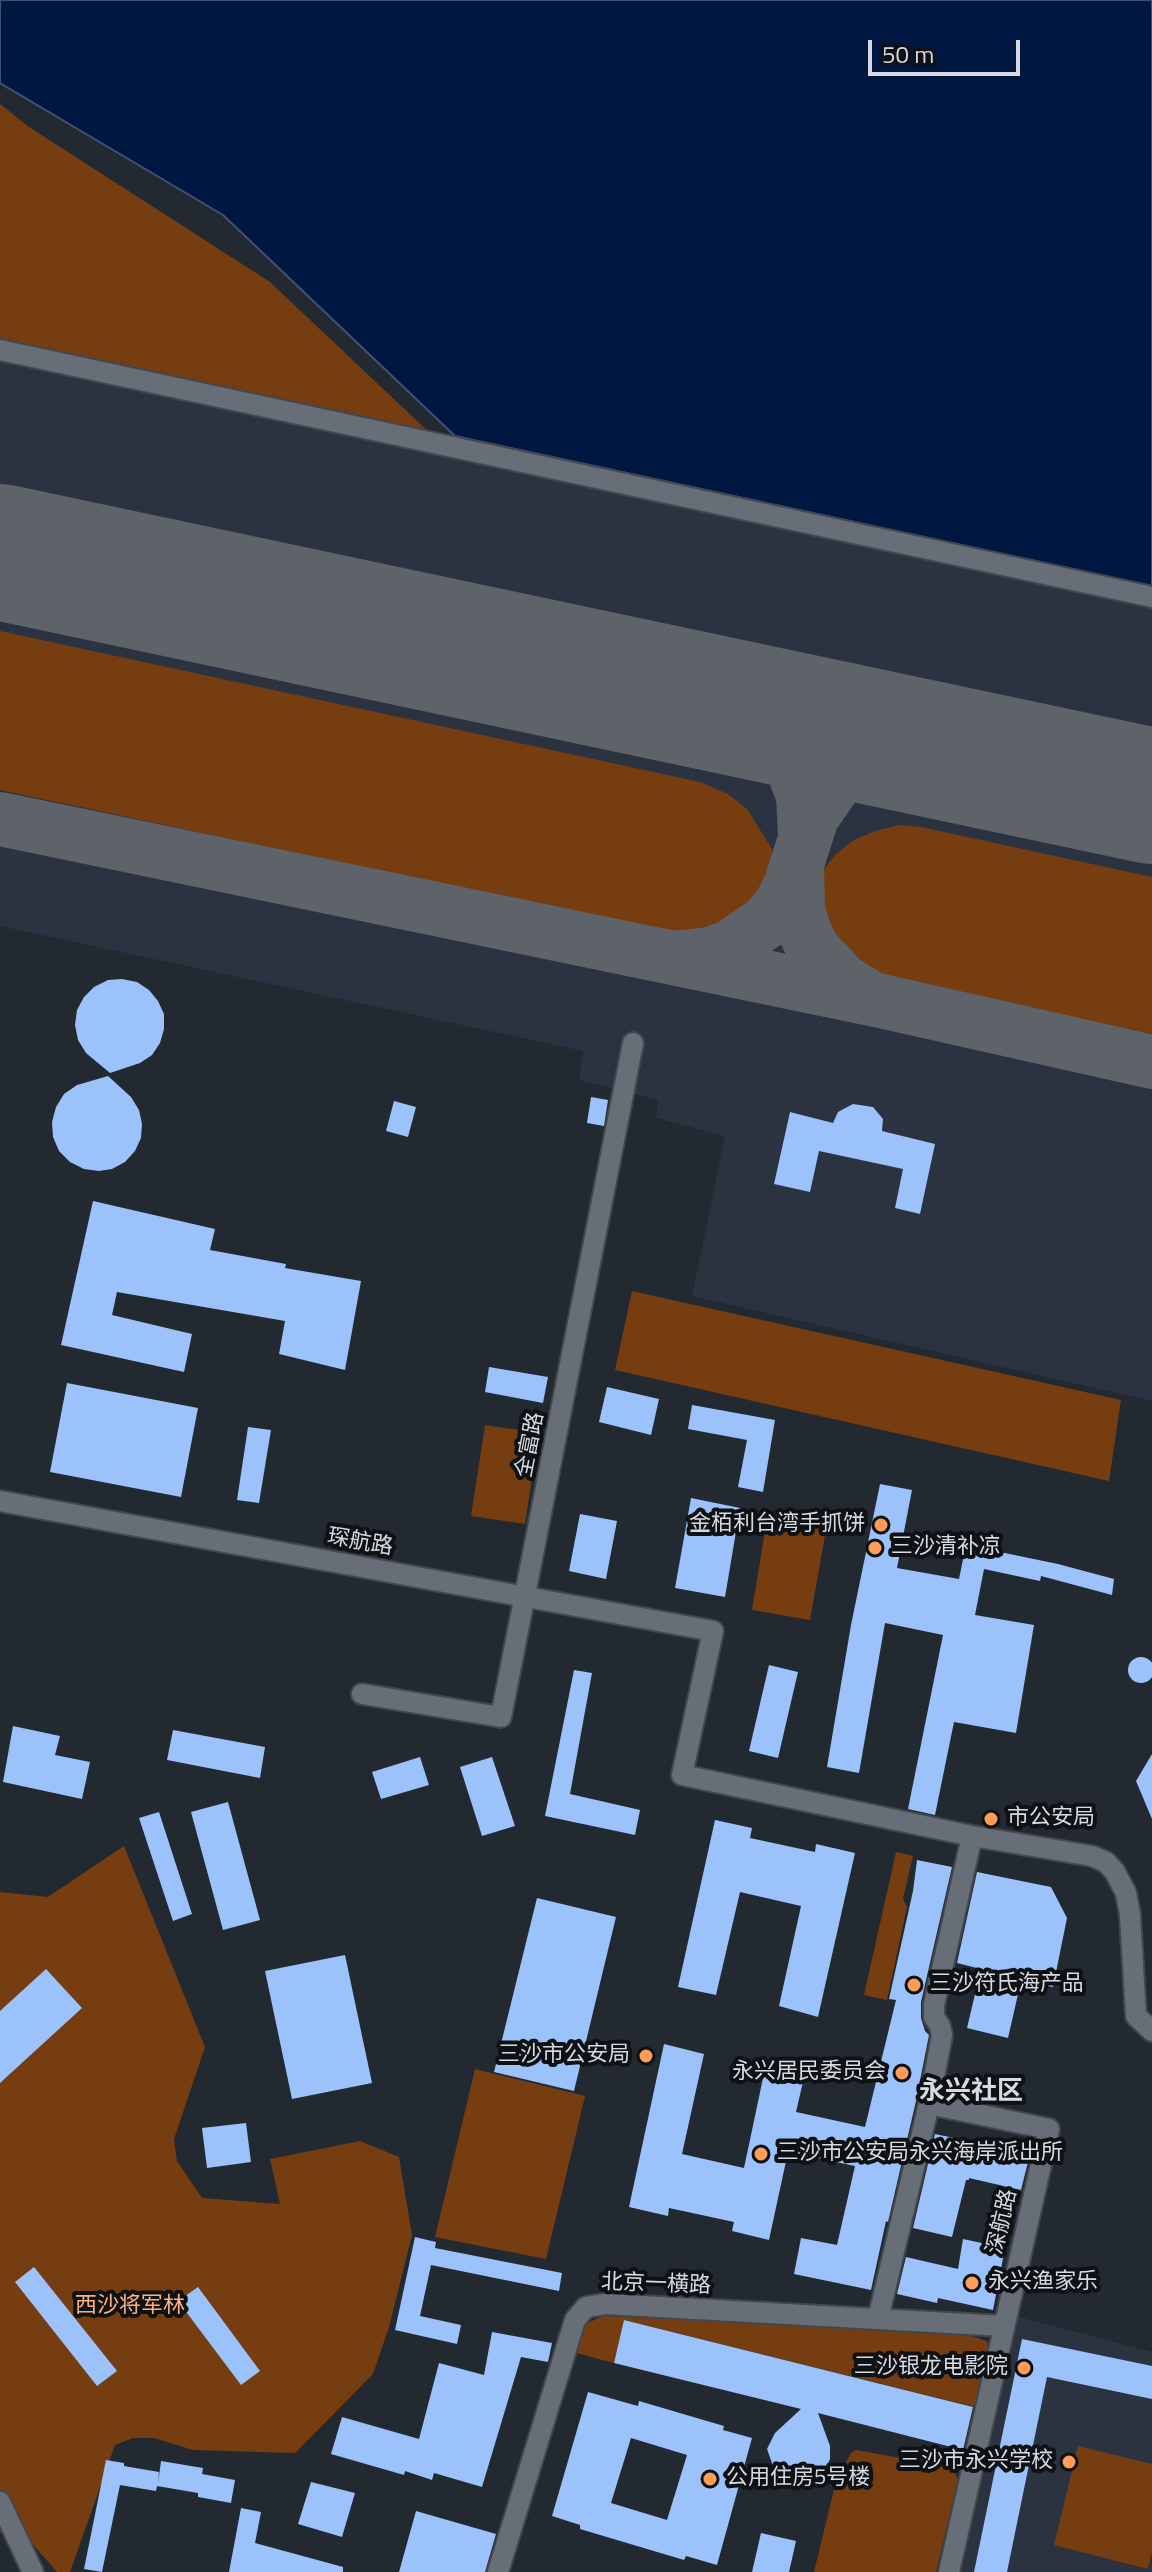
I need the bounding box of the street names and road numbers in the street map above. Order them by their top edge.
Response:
street label: 全富路 [512,1410,550,1480]
street label: 琛航路 [325,1524,395,1562]
street label: 深航路 [983,2187,1023,2257]
street label: 北京一横路 [601,2270,711,2300]

